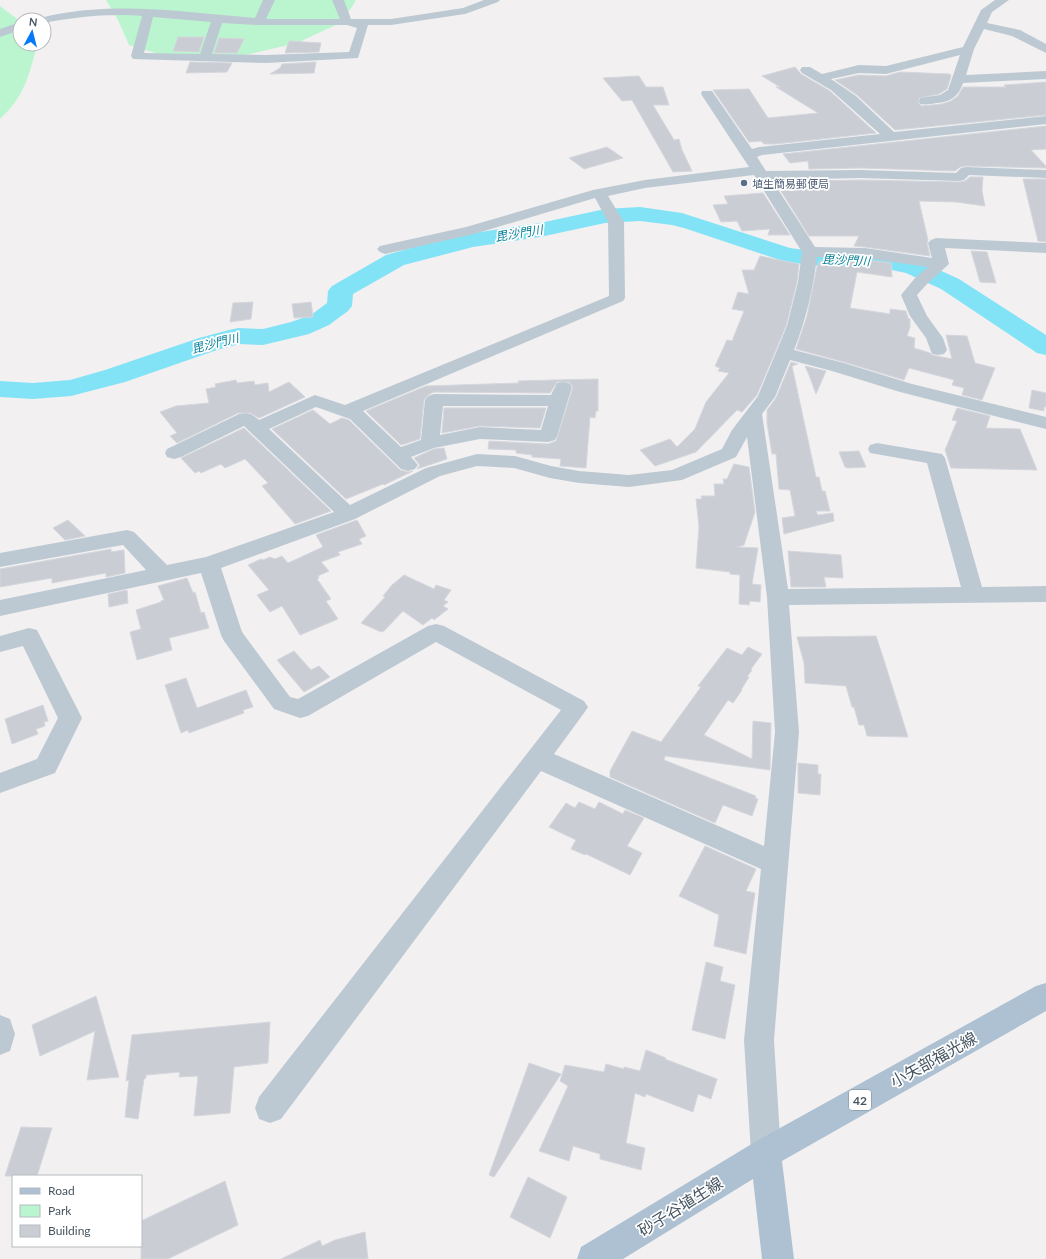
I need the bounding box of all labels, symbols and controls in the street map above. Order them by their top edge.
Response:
north arrow [12,12,52,52]
text: N [28,15,38,29]
place label: 埴生簡易郵便局 [752,177,829,190]
marker: 埴生簡易郵便局 [739,178,749,188]
water label: 毘沙門川 [494,222,546,244]
water label: 毘沙門川 [822,251,872,269]
water label: 毘沙門川 [190,329,242,356]
street label: 小矢部福光線 [886,1027,980,1091]
road number: 42 [849,1090,871,1110]
street label: 砂子谷埴生線 [634,1173,726,1239]
legend [12,1175,142,1247]
text: Road [48,1183,75,1198]
text: Park [48,1203,72,1218]
text: Building [48,1223,91,1238]

